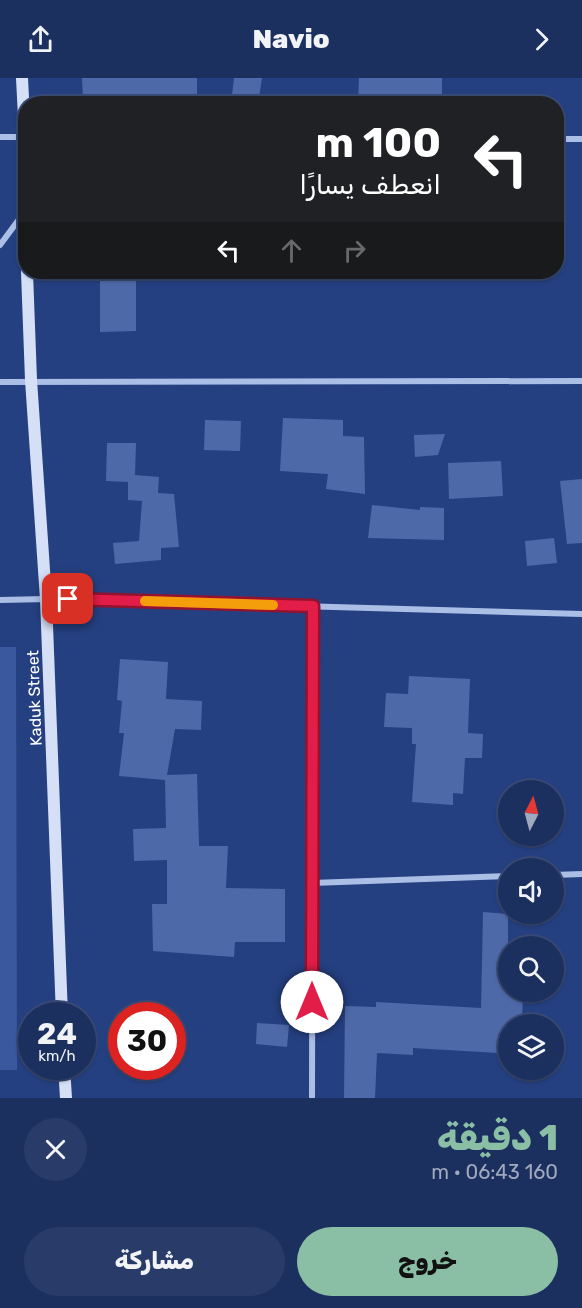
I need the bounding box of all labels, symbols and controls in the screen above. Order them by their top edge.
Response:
icon: share [24,23,57,56]
text: Navio [252,23,330,55]
icon: forward [525,23,558,56]
text: 100 m [316,118,441,168]
icon: left [462,120,540,198]
text: انعطف يسارًا [299,169,441,201]
icon: left [212,234,245,267]
icon: ahead [275,234,308,267]
icon: right [338,234,371,267]
pin [42,573,93,624]
icon: arrive [51,582,84,615]
street label: Kaduk Street [23,650,46,746]
north arrow [498,780,564,846]
map controls [498,780,564,1080]
button: sound [498,858,564,924]
button: search [498,936,564,1002]
position arrow [280,970,344,1034]
speed limit sign: 30 [108,1002,186,1080]
button: layers [498,1014,564,1080]
text: 24 [37,1016,77,1052]
text: km/h [38,1047,76,1065]
text: 1 دقيقة [437,1116,558,1159]
button: close [24,1118,87,1181]
text: 160 m · 06:43 [431,1160,558,1184]
button: مشاركة [24,1227,285,1296]
button: خروج [297,1227,558,1296]

